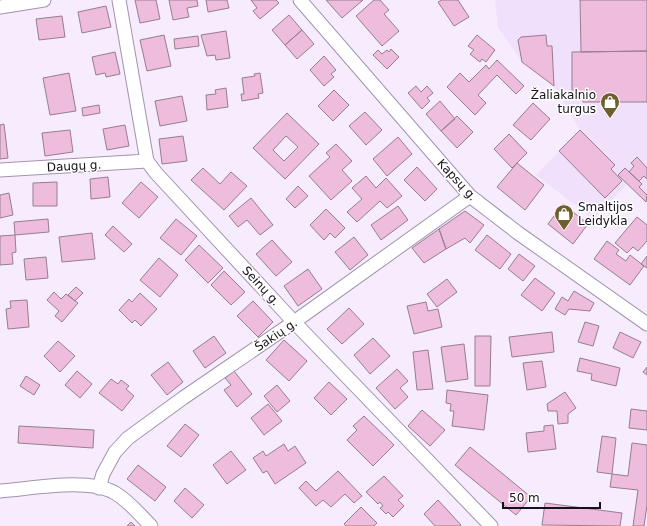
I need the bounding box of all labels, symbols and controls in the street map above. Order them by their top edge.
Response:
place label: Žaliakalnio turgus [531,87,596,116]
shop icon: Žaliakalnio turgus [599,91,621,119]
street label: Kapsų g. [434,156,480,204]
street label: Daugų g. [46,158,102,174]
place label: Smaltijos Leidykla [578,200,633,228]
shop icon: Smaltijos Leidykla [553,203,575,231]
street label: Seinų g. [239,263,283,309]
street label: Šakių g. [252,315,300,354]
scale bar [503,484,600,510]
text: 50 m [509,491,540,505]

